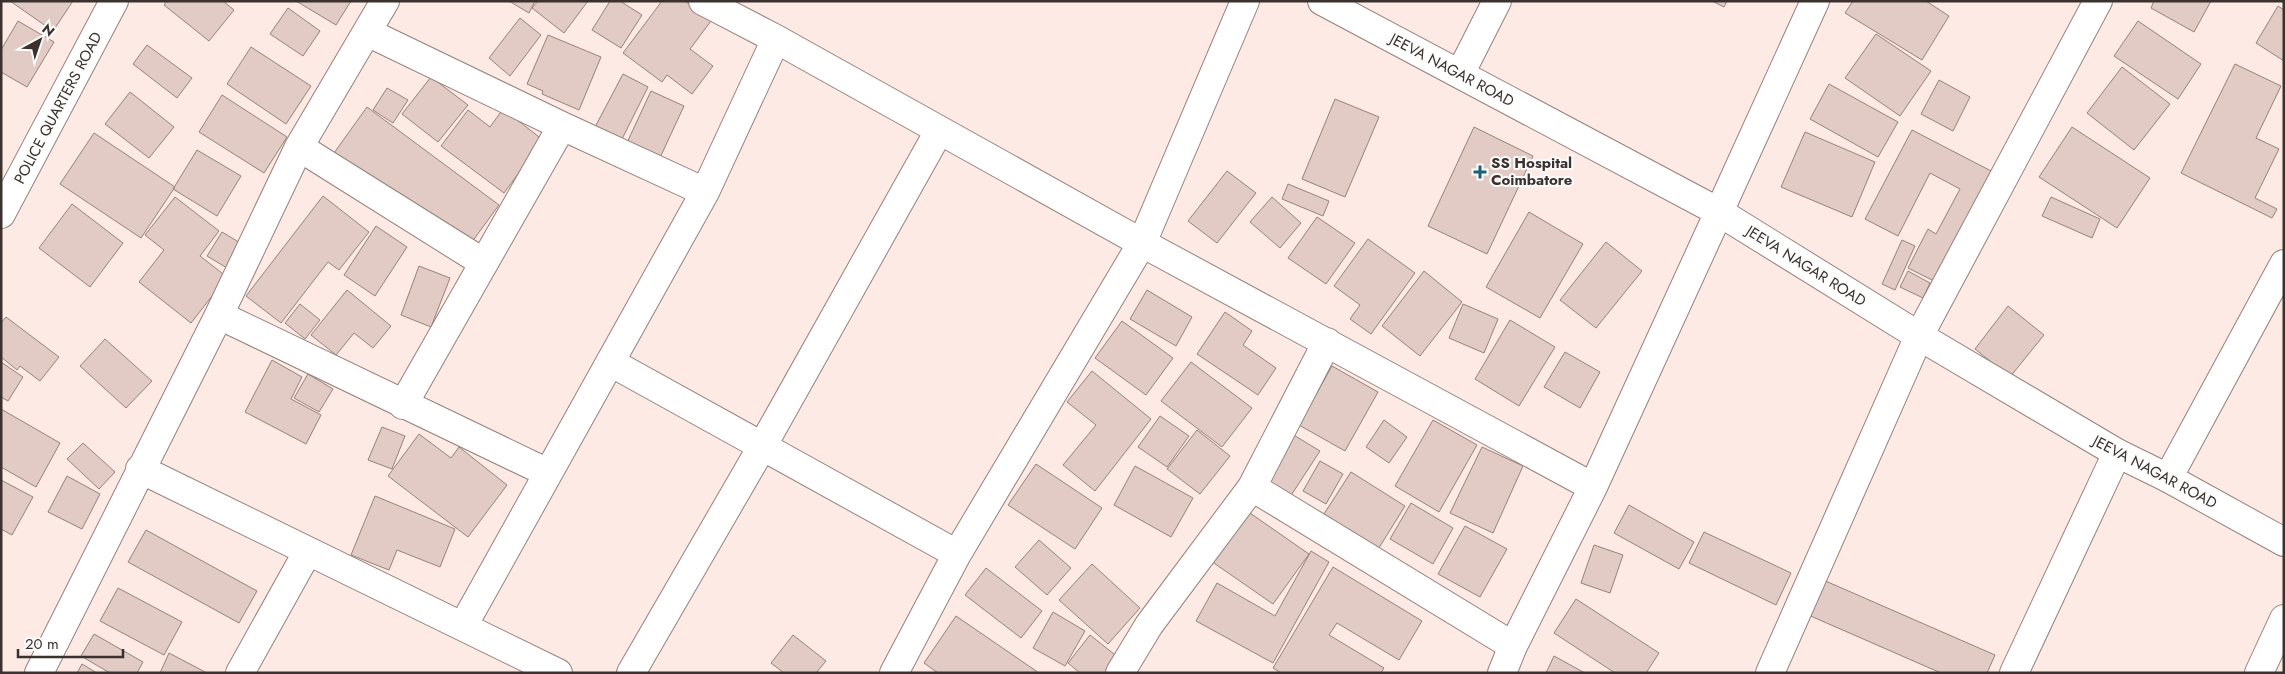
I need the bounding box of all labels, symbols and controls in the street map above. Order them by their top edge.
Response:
north arrow [15,15,65,65]
text: N [38,19,59,41]
street label: JEEVA NAGAR ROAD [1384,27,1518,112]
street label: POLICE QUARTERS ROAD [9,28,107,188]
place label: SS Hospital Coimbatore [1491,152,1573,191]
marker: SS Hospital Coimbatore [1473,165,1487,179]
street label: JEEVA NAGAR ROAD [1740,219,1870,312]
street label: JEEVA NAGAR ROAD [2087,429,2221,514]
scale bar [18,626,122,658]
text: 20 m [25,633,59,655]

